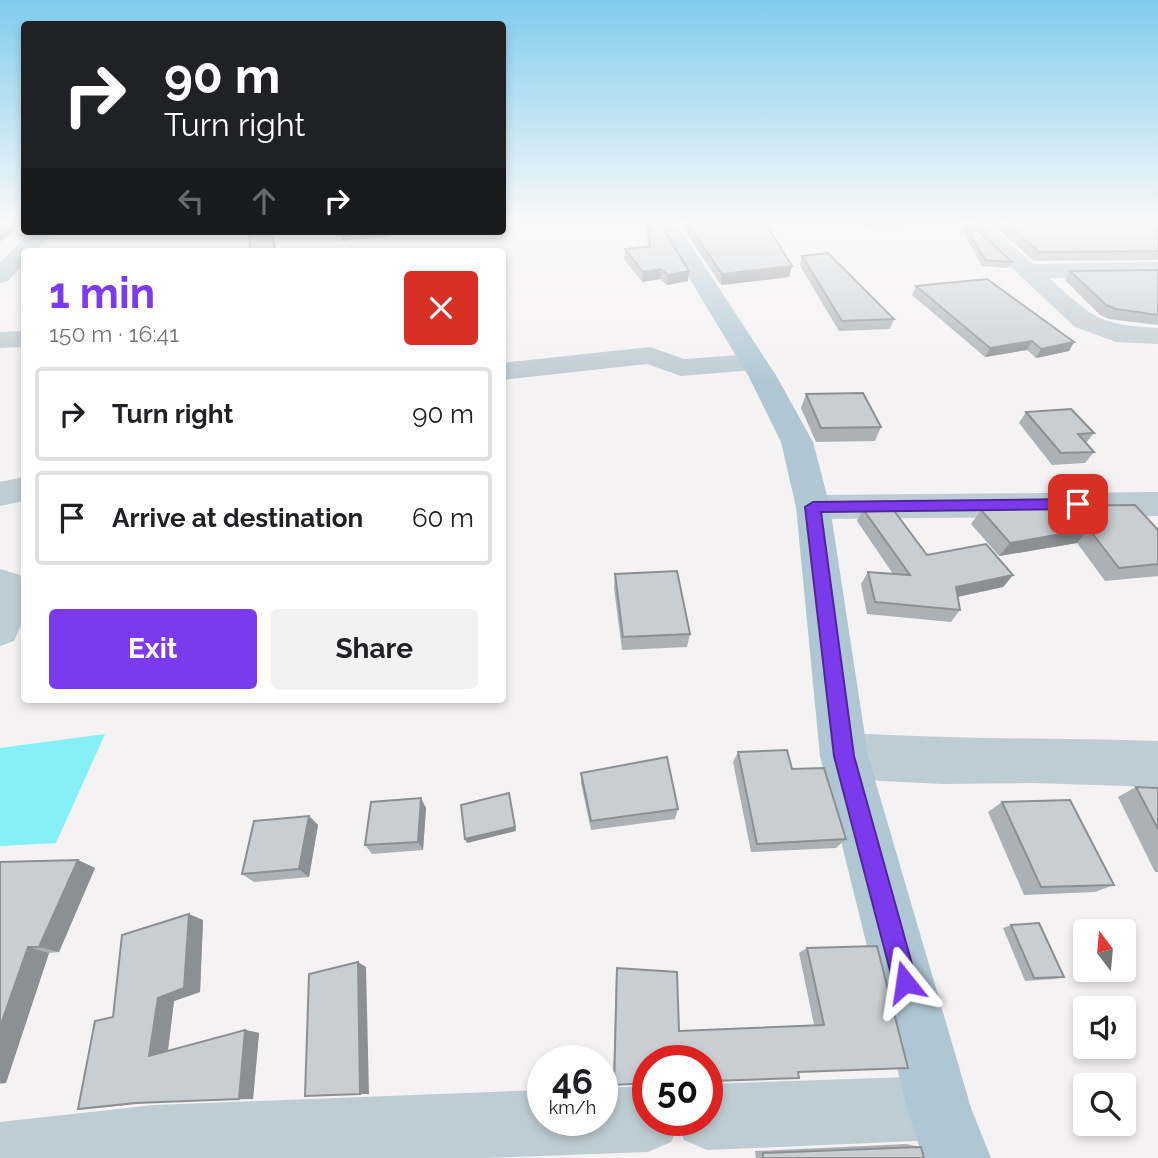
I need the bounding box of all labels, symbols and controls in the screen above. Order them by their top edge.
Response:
text: 90 m [164,47,280,104]
icon: right [49,49,140,140]
text: Turn right [164,106,305,143]
icon: left [172,182,210,220]
icon: ahead [245,182,283,220]
icon: right [318,182,356,220]
text: 1 min [49,269,155,318]
button: close [404,271,478,345]
text: 150 m · 16:41 [49,320,179,347]
icon: right [53,395,91,433]
text: Turn right [112,399,233,429]
text: 90 m [412,399,474,429]
pin [1048,474,1108,534]
icon: arrive [1059,485,1097,523]
icon: arrive [53,499,91,537]
text: Arrive at destination [112,503,363,533]
text: 60 m [412,503,474,533]
button: Exit [49,609,257,689]
button: Share [271,609,478,689]
north arrow [1073,919,1136,982]
map controls [1073,919,1136,1136]
position arrow [868,945,942,1019]
button: sound [1073,996,1136,1059]
speed limit sign: 50 [632,1045,723,1136]
text: 46 [552,1061,593,1102]
button: search [1073,1073,1136,1136]
text: km/h [549,1097,596,1118]

